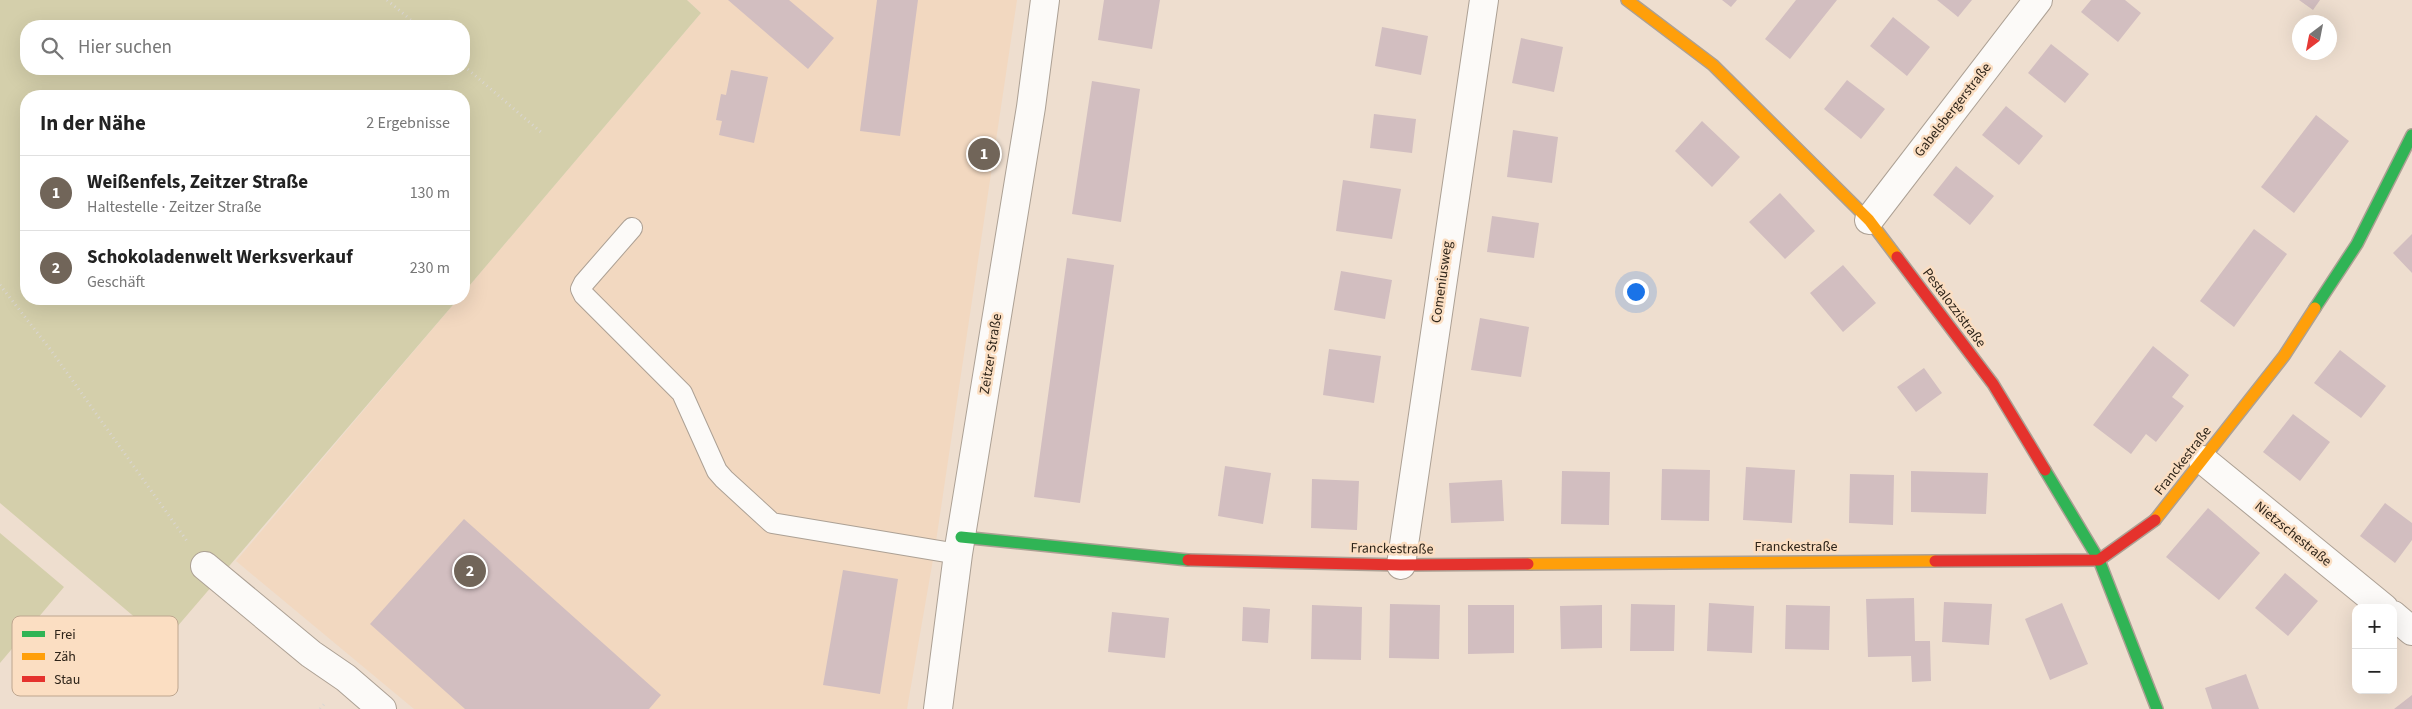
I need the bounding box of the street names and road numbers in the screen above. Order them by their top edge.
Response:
street label: Gabelsbergerstraße [1910,59,1996,161]
street label: Comeniusweg [1426,240,1458,324]
street label: Pestalozzistraße [1917,264,1991,352]
street label: Zeitzer Straße [975,312,1007,396]
street label: Franckestraße [2150,422,2216,500]
street label: Nietzschestraße [2250,497,2336,571]
street label: Franckestraße [1755,537,1837,557]
street label: Franckestraße [1350,538,1434,560]

